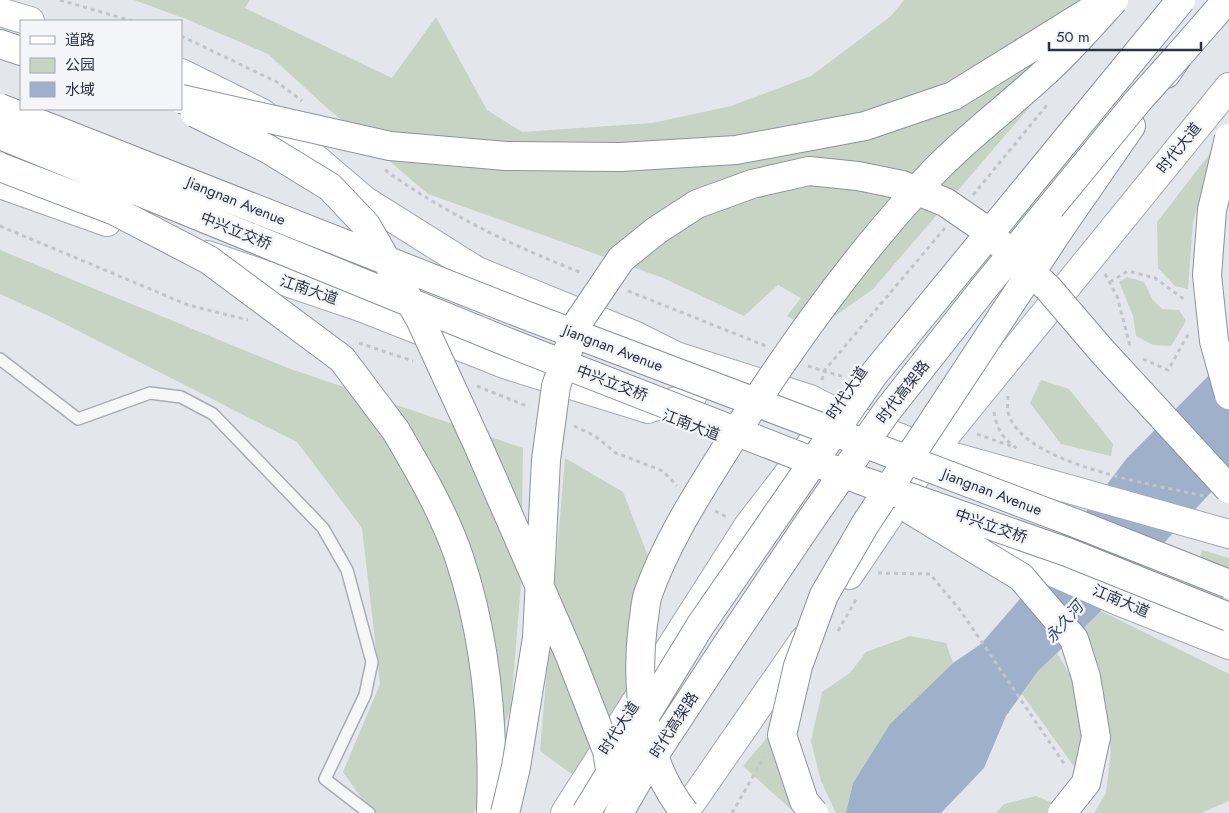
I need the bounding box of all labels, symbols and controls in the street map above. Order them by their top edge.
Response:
legend [20,20,182,110]
scale bar [1049,20,1202,52]
text: 50 m [1056,26,1090,48]
text: 道路 [65,29,95,51]
text: 公园 [65,54,95,76]
text: 水域 [65,79,95,101]
street label: 时代大道 [1152,118,1206,178]
street label: Jiangnan Avenue [181,170,289,231]
street label: 中兴立交桥 [197,207,275,255]
street label: 江南大道 [277,270,341,310]
street label: Jiangnan Avenue [558,318,666,377]
street label: 时代高架路 [871,356,935,428]
street label: 中兴立交桥 [573,359,651,407]
street label: 时代大道 [821,362,873,424]
street label: 江南大道 [659,404,723,446]
street label: Jiangnan Avenue [937,462,1045,521]
street label: 中兴立交桥 [952,503,1030,549]
street label: 江南大道 [1089,579,1153,623]
water label: 永久河 [1040,594,1090,648]
street label: 时代高架路 [644,688,704,762]
street label: 时代大道 [593,697,645,759]

